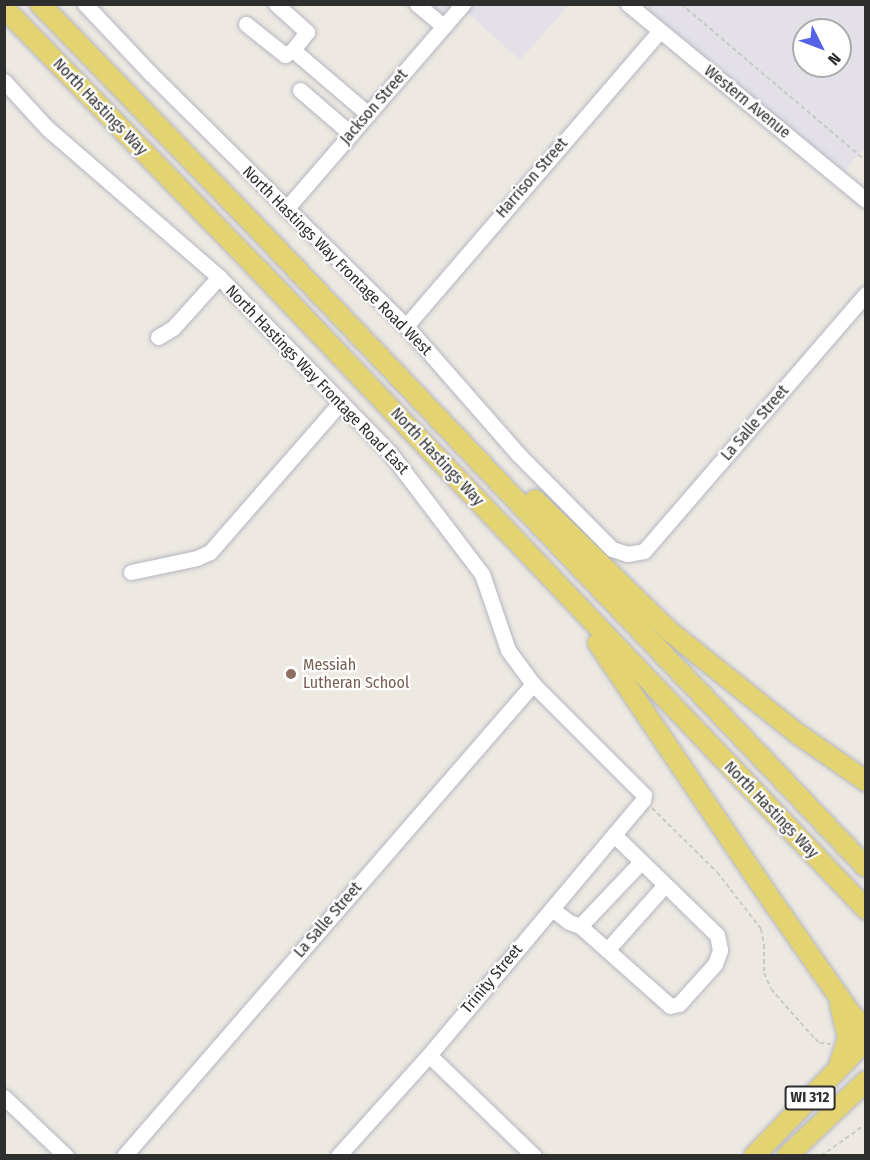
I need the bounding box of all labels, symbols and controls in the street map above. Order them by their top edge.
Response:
north arrow [792,18,852,78]
text: N [824,49,845,69]
street label: North Hastings Way [49,55,151,159]
street label: Western Avenue [700,61,794,143]
street label: Jackson Street [336,66,412,148]
street label: Harrison Street [492,134,572,222]
street label: North Hastings Way Frontage Road West [238,162,436,360]
street label: North Hastings Way Frontage Road East [221,282,413,478]
street label: La Salle Street [717,381,793,465]
street label: North Hastings Way [387,404,487,510]
place label: Messiah Lutheran School [303,655,409,693]
marker: Messiah Lutheran School [284,667,298,681]
street label: North Hastings Way [720,758,822,862]
street label: La Salle Street [290,878,366,962]
street label: Trinity Street [458,940,526,1018]
road number: WI 312 [784,1086,836,1110]

